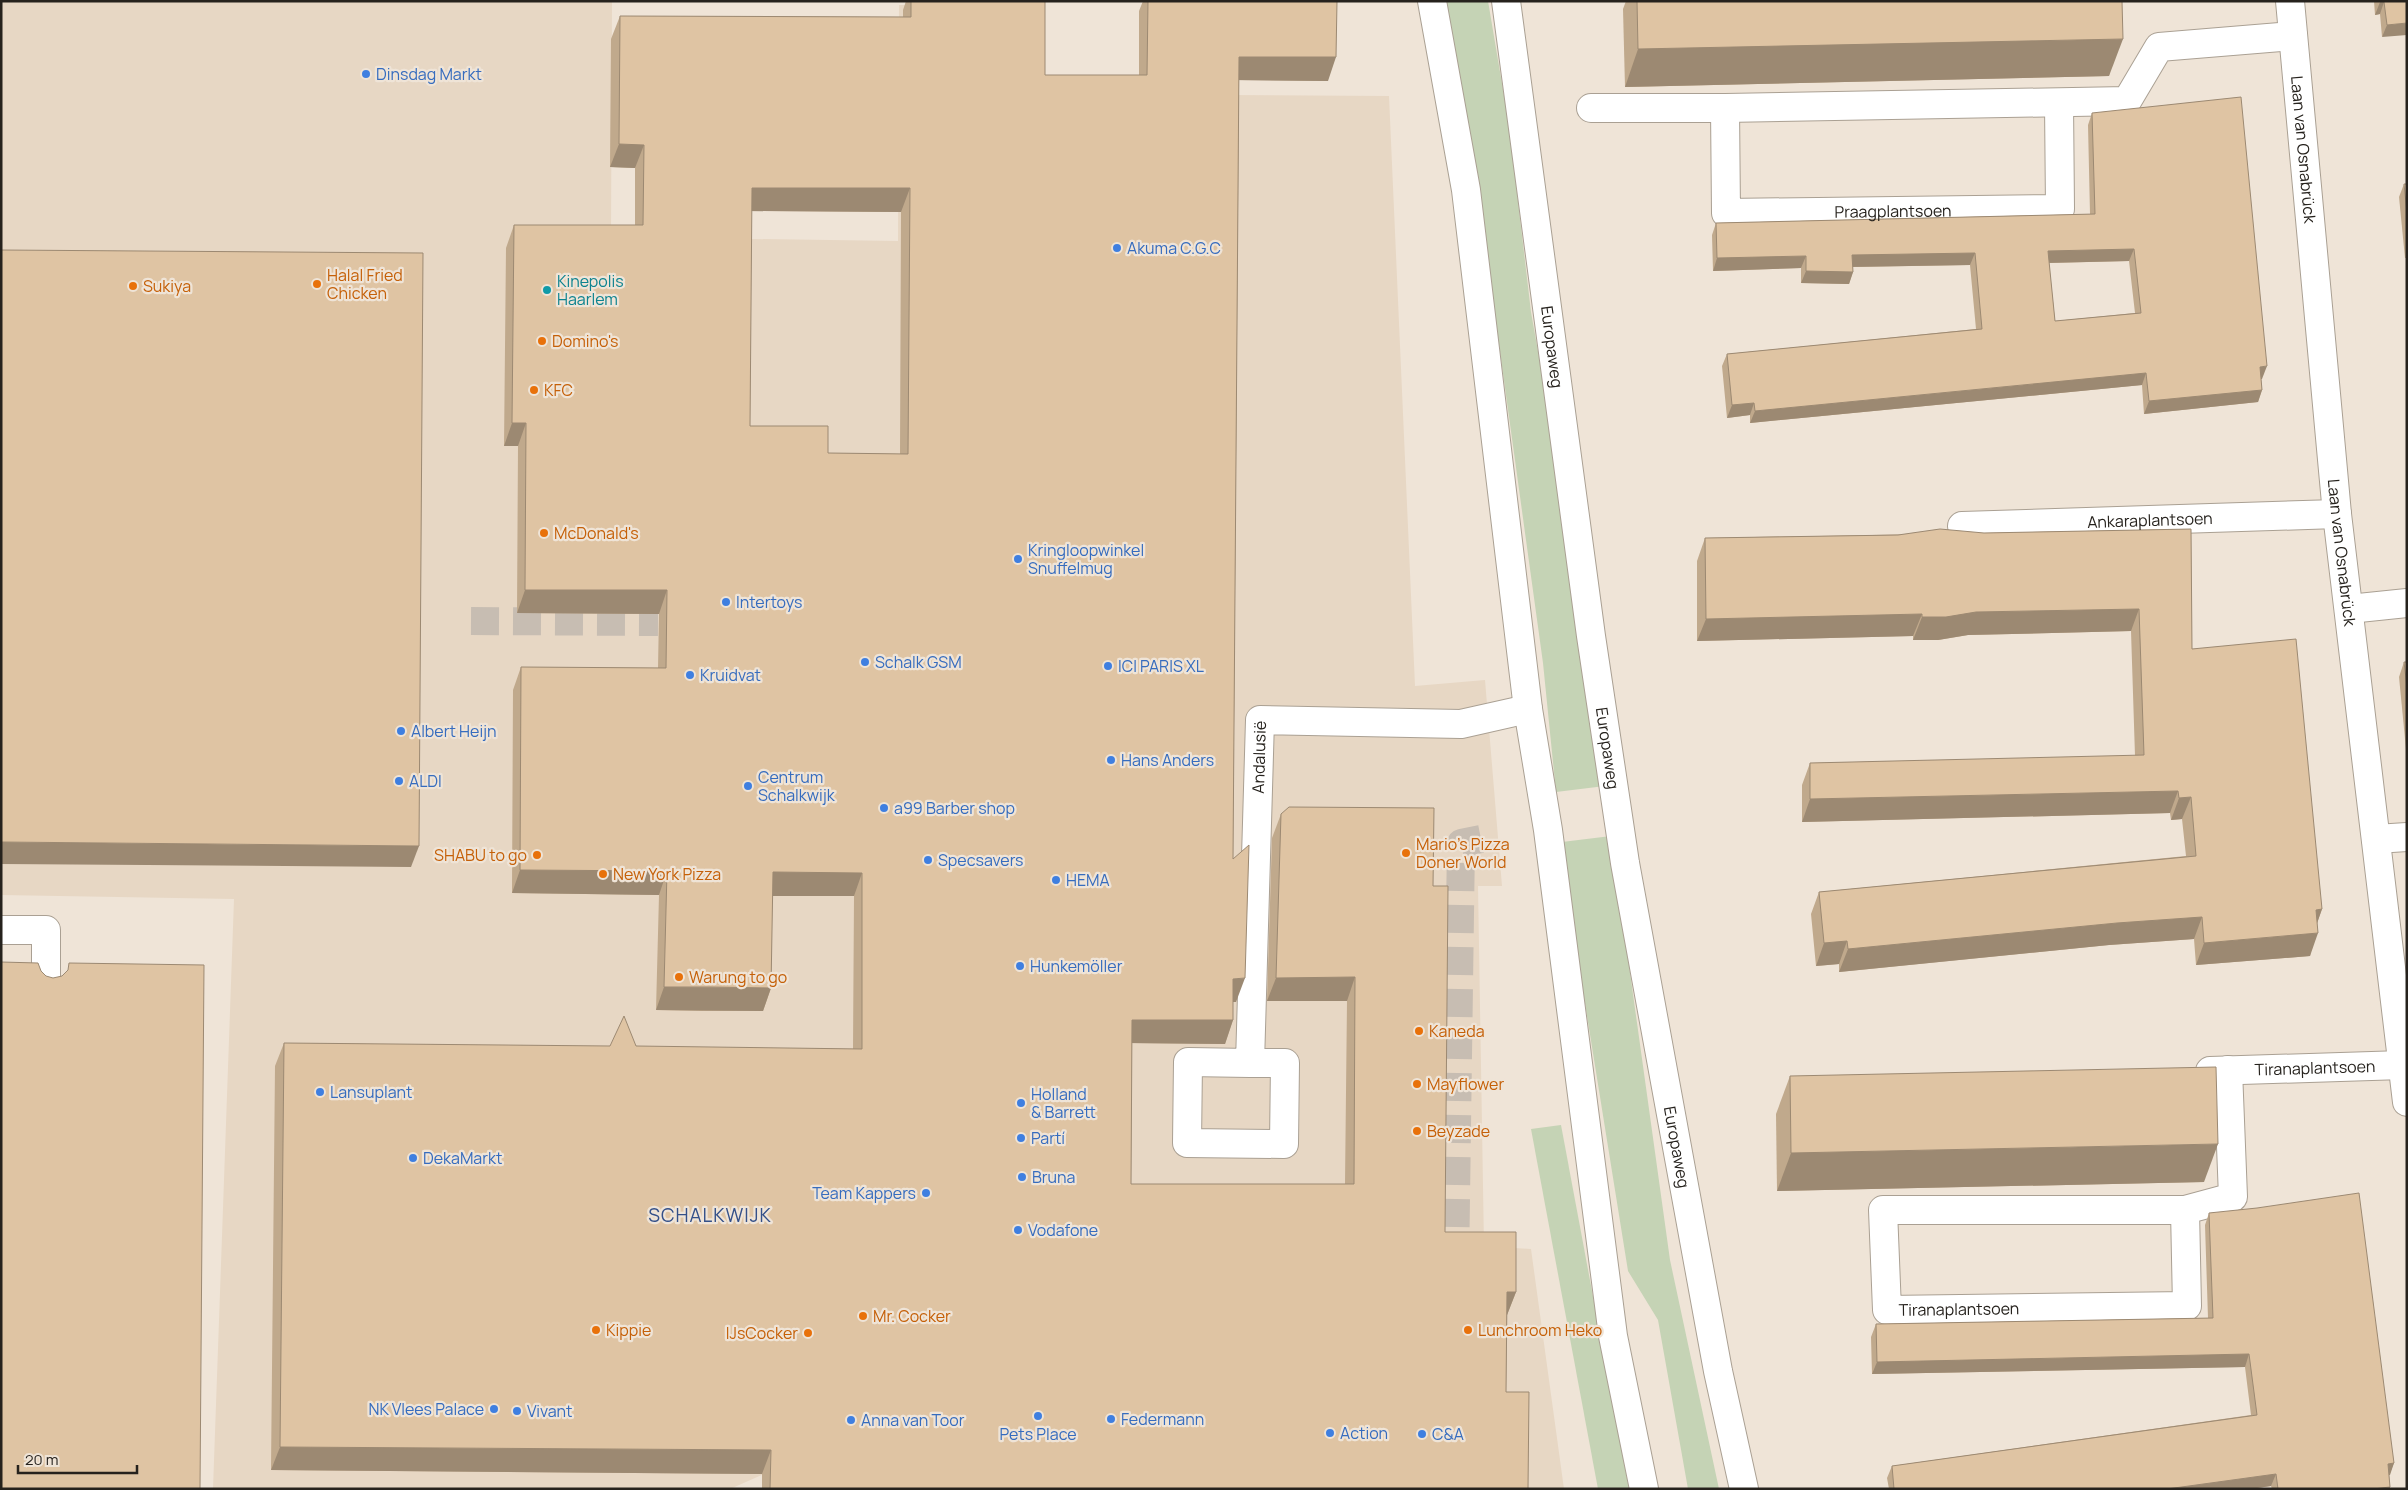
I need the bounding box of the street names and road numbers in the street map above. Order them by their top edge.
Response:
street label: Laan van Osnabrück [2286,75,2321,225]
street label: Praagplantsoen [1834,199,1952,223]
street label: Europaweg [1536,305,1569,389]
street label: Laan van Osnabrück [2323,478,2361,628]
street label: Ankaraplantsoen [2087,507,2213,533]
street label: Europaweg [1591,706,1625,791]
street label: Andalusië [1247,720,1271,794]
street label: Tiranaplantsoen [2254,1055,2376,1081]
street label: Europaweg [1659,1104,1695,1190]
street label: Tiranaplantsoen [1898,1297,2019,1321]

